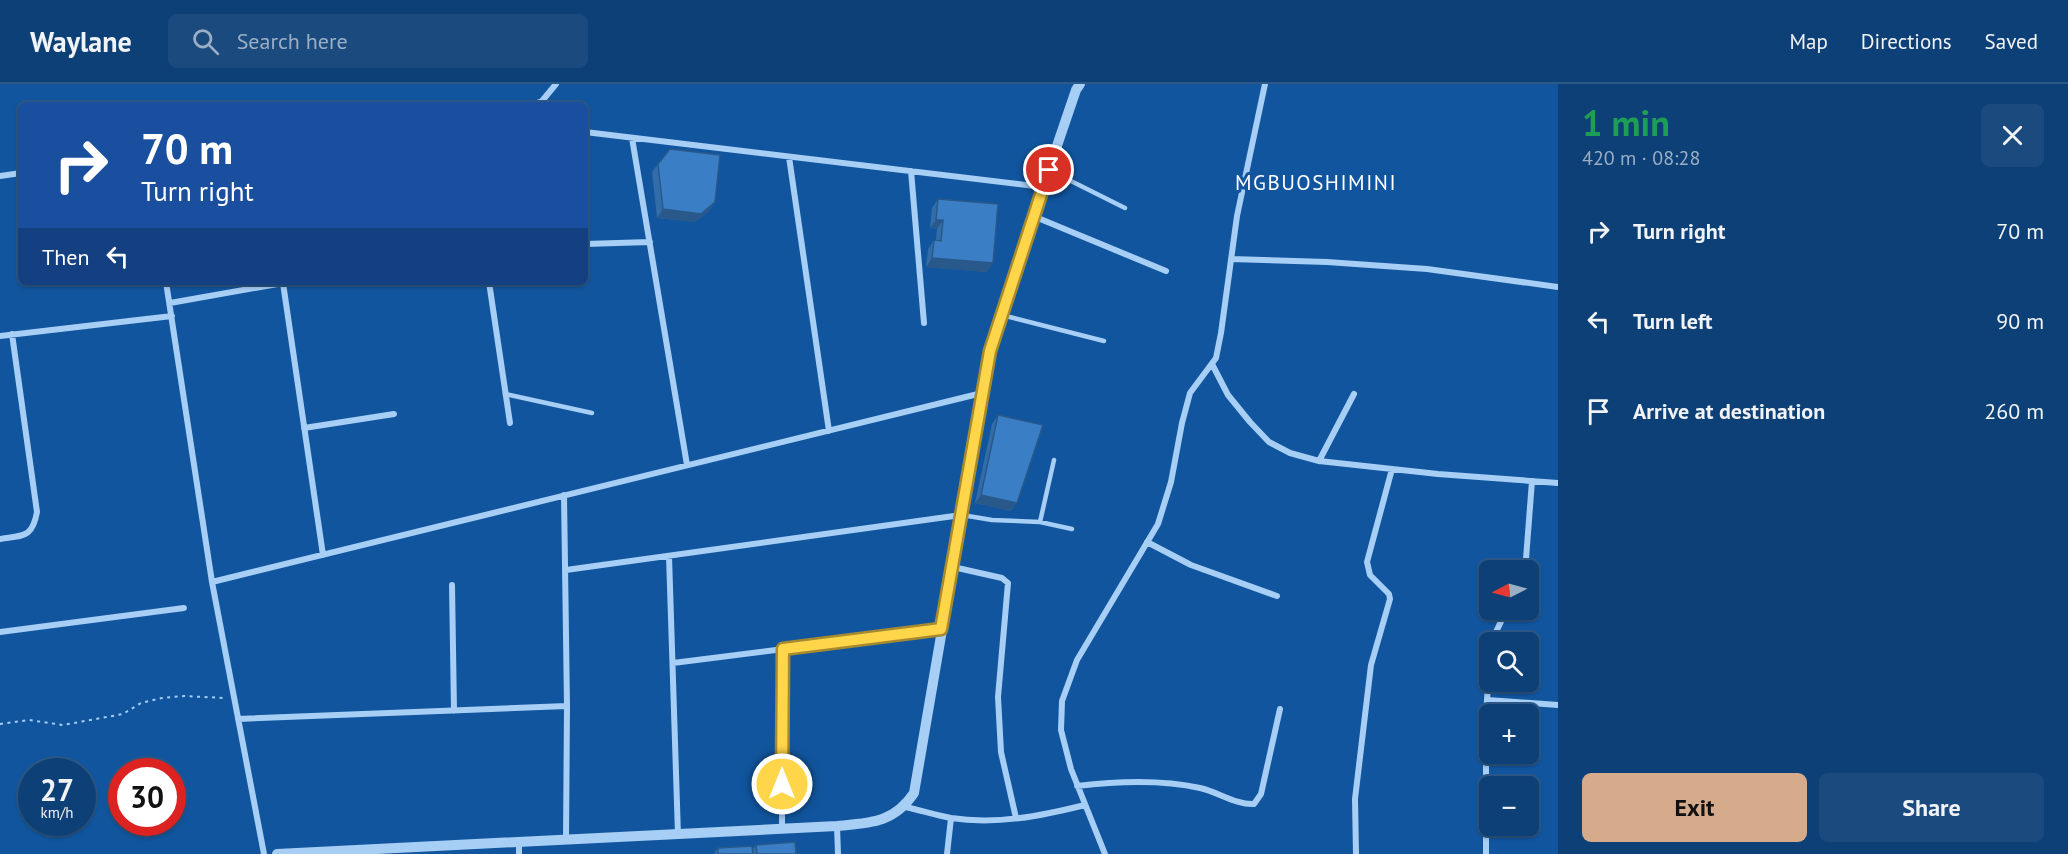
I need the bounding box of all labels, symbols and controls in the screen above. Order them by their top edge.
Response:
search box [168,14,588,68]
text: Waylane [30,23,132,60]
icon: search [189,25,222,58]
text: Search here [237,27,348,55]
text: Map [1789,28,1828,55]
text: Directions [1861,28,1952,55]
text: Saved [1985,28,2038,55]
text: 1 min [1582,99,1670,146]
button: close [1981,104,2044,167]
text: 70 m [141,121,233,176]
icon: right [42,126,120,204]
pin [1023,144,1074,195]
text: 420 m · 08:28 [1582,145,1700,171]
icon: arrive [1032,153,1065,186]
district label: MGBUOSHIMINI [1235,169,1397,196]
text: Turn right [141,174,254,208]
icon: right [1582,215,1615,248]
text: Turn right [1633,217,1725,245]
text: 70 m [1996,217,2044,245]
icon: left [101,240,134,273]
text: Then [42,243,89,271]
icon: left [1582,305,1615,338]
text: Turn left [1633,307,1713,335]
text: 90 m [1996,307,2044,335]
icon: arrive [1582,395,1615,428]
text: Arrive at destination [1633,397,1825,425]
text: 260 m [1984,397,2044,425]
north arrow [1479,560,1539,620]
map controls [1479,560,1539,836]
button: search [1479,632,1539,692]
button: + [1479,704,1539,764]
position arrow [750,752,814,816]
speed limit sign: 30 [108,758,186,836]
text: 27 [40,770,74,809]
button: Exit [1582,773,1807,842]
button: Share [1819,773,2044,842]
button: − [1479,776,1539,836]
text: km/h [41,803,73,822]

